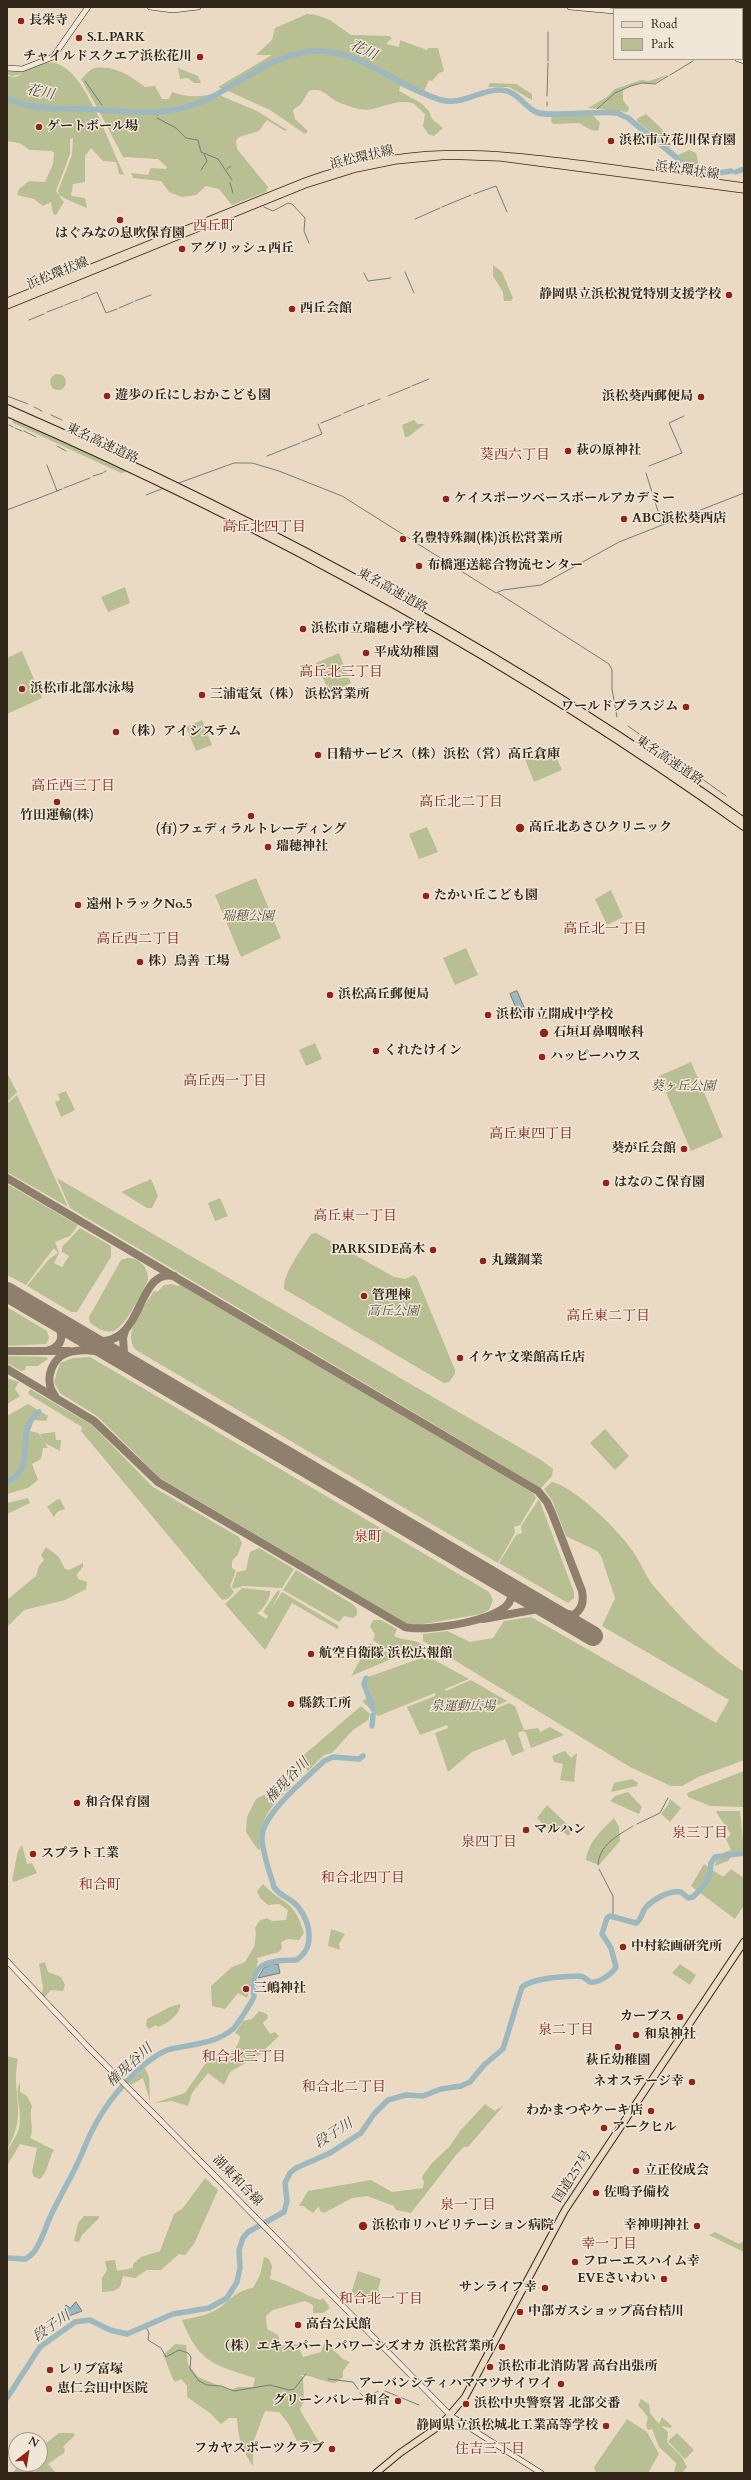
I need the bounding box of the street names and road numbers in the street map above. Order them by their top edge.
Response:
street label: 浜松環状線 [329,143,395,173]
street label: 浜松環状線 [654,159,720,183]
street label: 浜松環状線 [25,255,91,293]
street label: 東名高速道路 [63,420,141,468]
street label: 東名高速道路 [354,565,430,617]
street label: 東名高速道路 [632,733,706,789]
street label: 国道257号 [550,2148,596,2206]
street label: 湖東和合線 [209,2152,265,2210]

